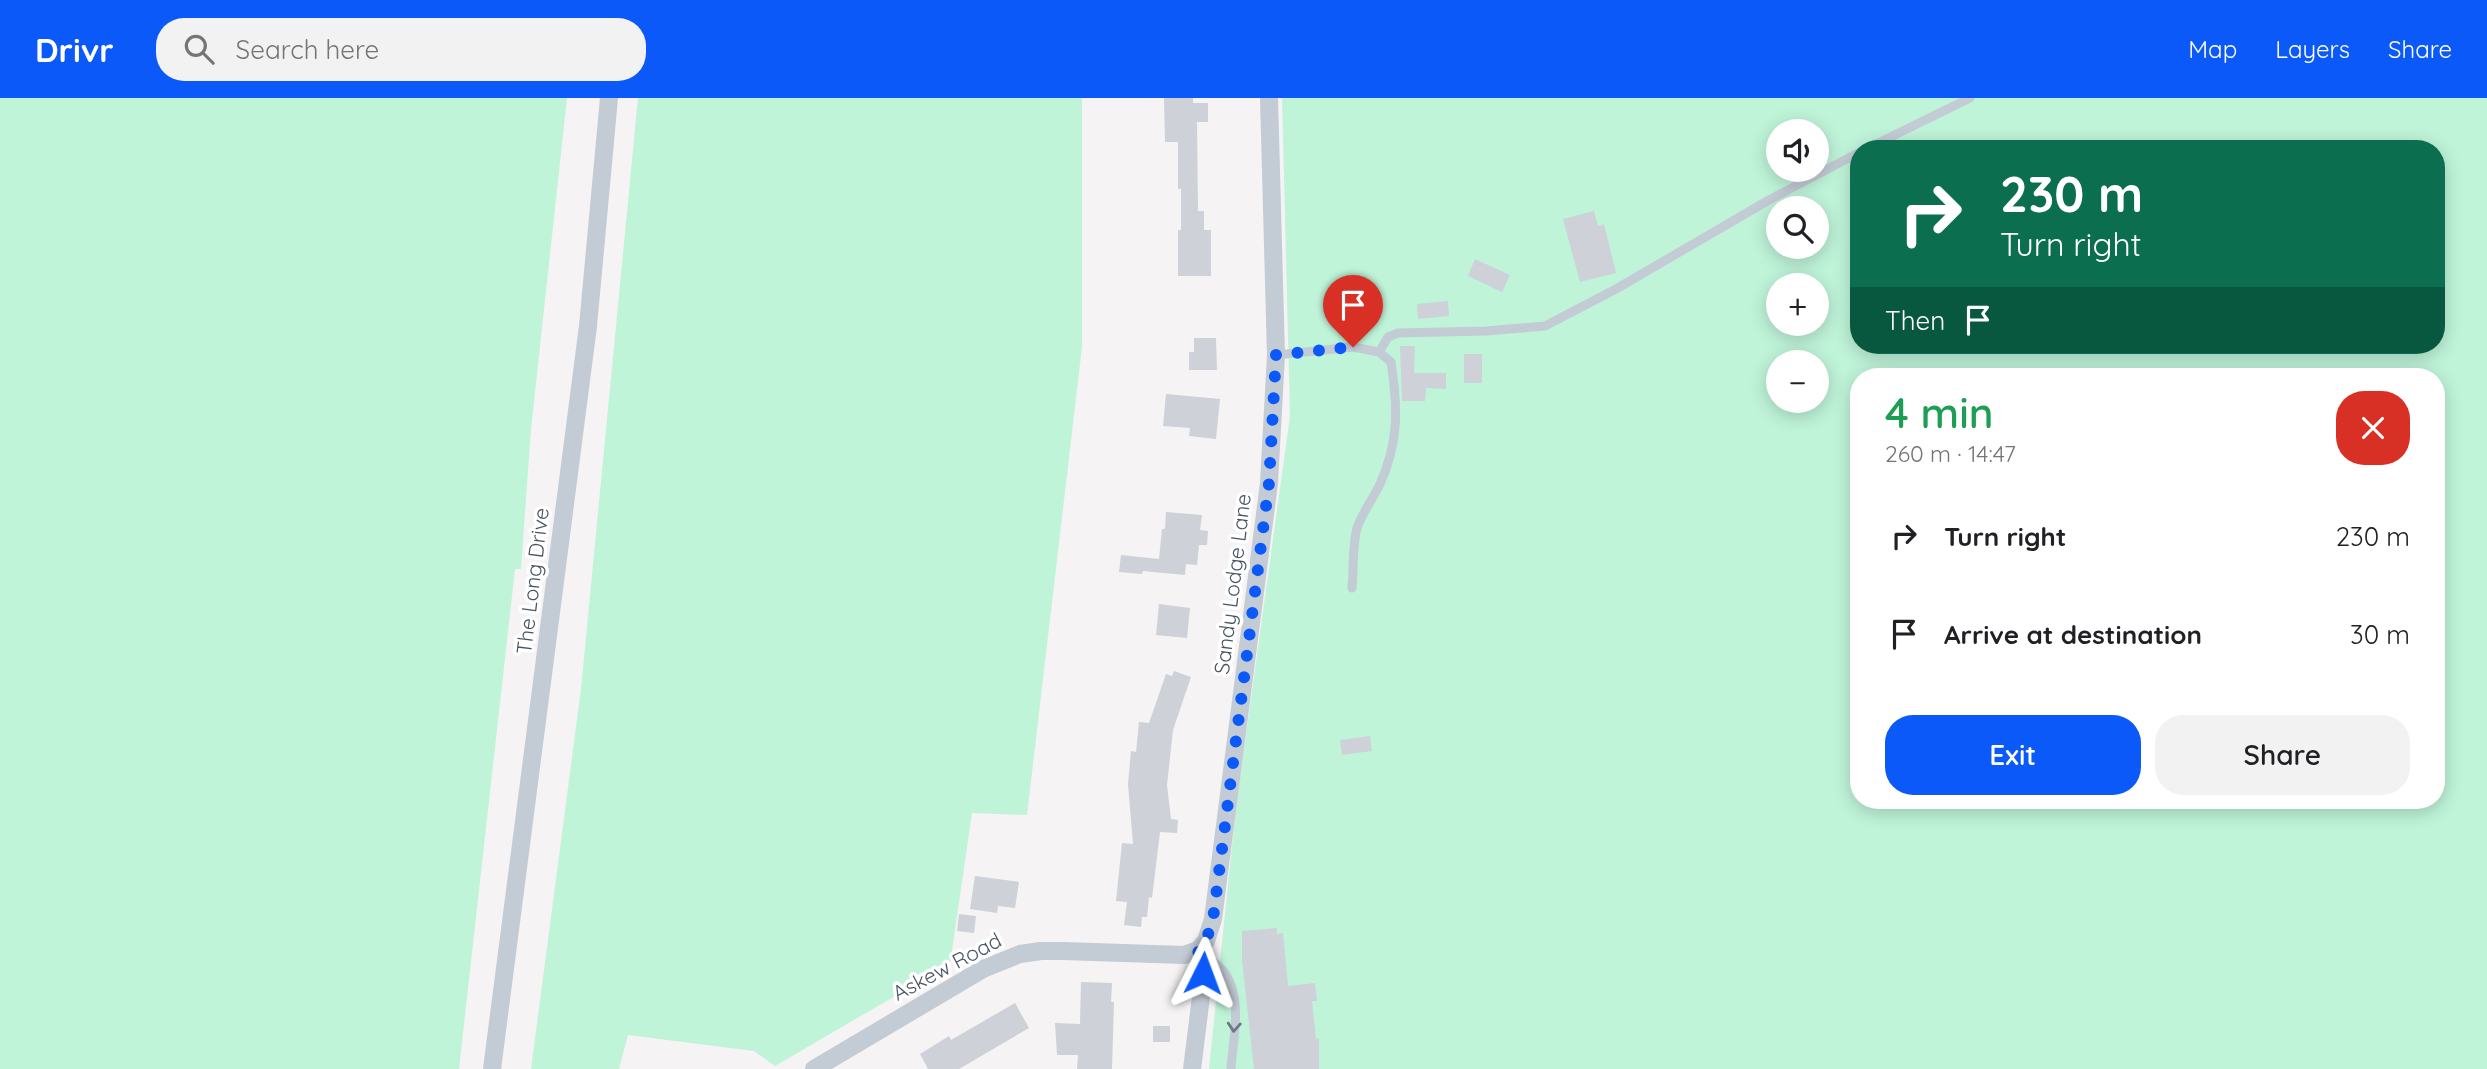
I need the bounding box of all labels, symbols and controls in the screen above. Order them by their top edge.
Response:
search box [156,18,646,81]
text: Drivr [35,29,114,70]
icon: search [180,30,218,68]
text: Search here [236,33,379,66]
text: Map [2188,34,2237,64]
text: Layers [2275,34,2350,64]
text: Share [2388,34,2452,64]
map controls [1766,119,1829,413]
button: sound [1766,119,1829,182]
text: 230 m [2000,163,2143,224]
icon: right [1885,168,1976,259]
button: search [1766,196,1829,259]
text: Turn right [2000,224,2141,264]
button: + [1766,273,1829,336]
pin [1323,275,1383,347]
icon: arrive [1334,286,1372,324]
icon: arrive [1959,301,1997,339]
text: Then [1885,304,1945,337]
button: − [1766,350,1829,413]
text: 4 min [1885,386,1994,439]
button: close [2336,391,2410,465]
text: 260 m · 14:47 [1885,439,2016,468]
street label: Sandy Lodge Lane [1208,492,1256,676]
street label: The Long Drive [510,506,554,656]
icon: right [1885,517,1923,555]
text: Turn right [1944,520,2066,553]
text: 230 m [2336,520,2410,553]
icon: arrive [1885,615,1923,653]
text: Arrive at destination [1944,618,2202,651]
text: 30 m [2350,618,2410,651]
button: Exit [1885,715,2141,795]
button: Share [2155,715,2410,795]
street label: Askew Road [888,927,1005,1006]
position arrow [1166,936,1240,1010]
one-way arrow [1227,1022,1242,1033]

